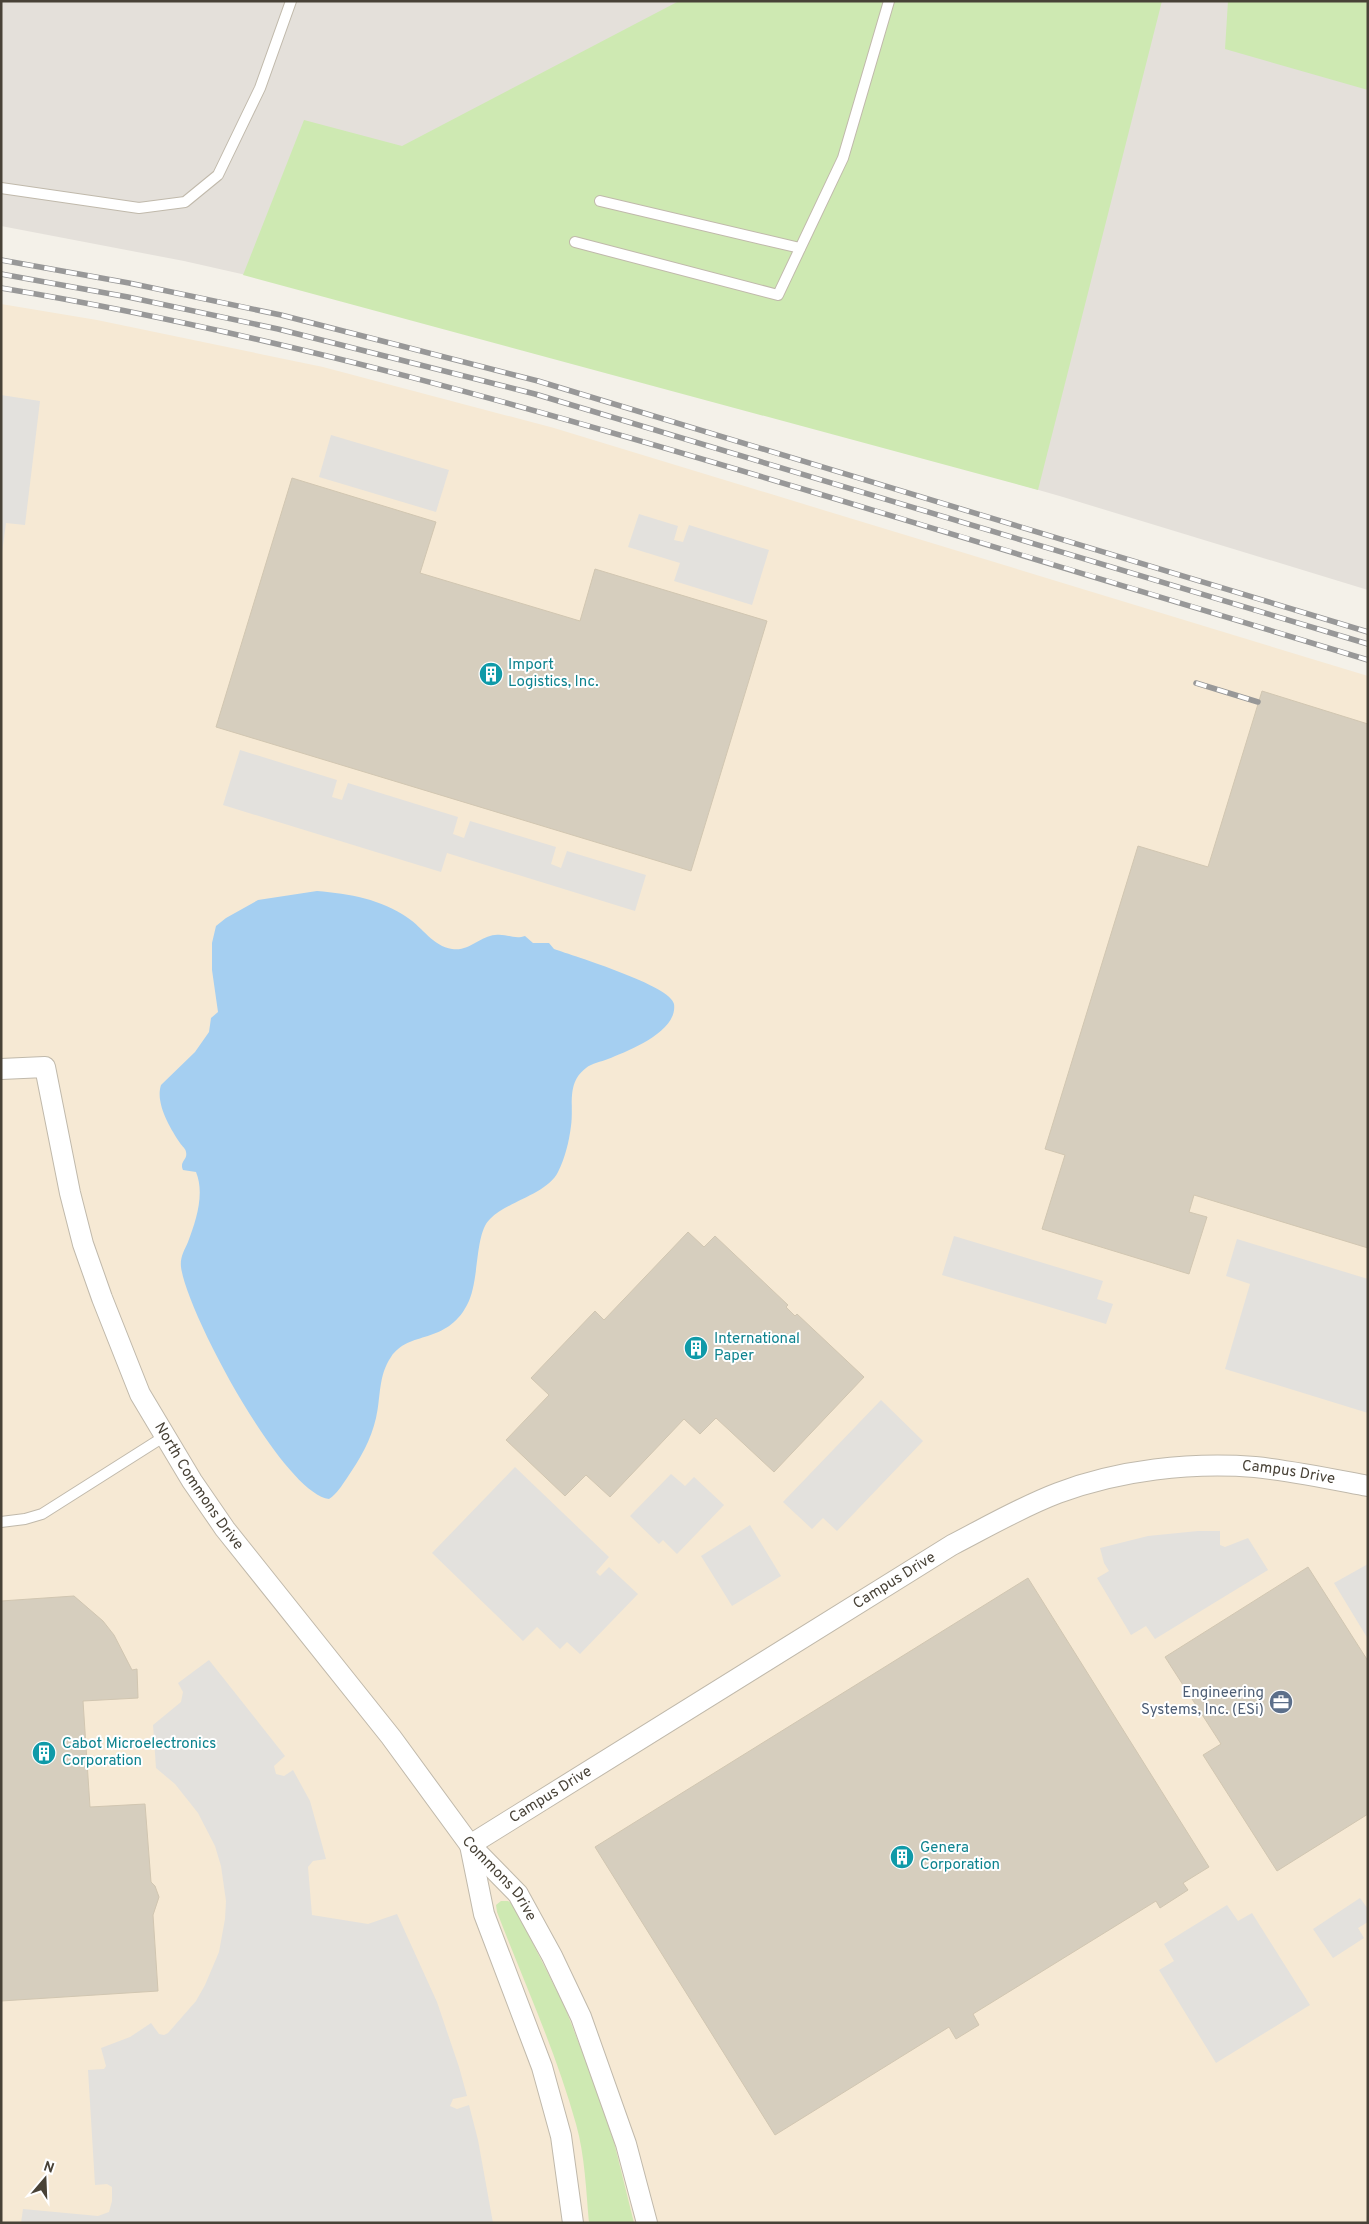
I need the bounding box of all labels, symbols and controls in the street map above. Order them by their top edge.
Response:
place label: Import Logistics, Inc. [508,656,599,692]
building icon: Import Logistics, Inc. [478,661,504,687]
place label: International Paper [714,1330,800,1366]
building icon: International Paper [683,1335,709,1361]
street label: North Commons Drive [150,1419,248,1554]
street label: Campus Drive [1242,1457,1337,1489]
street label: Campus Drive [850,1548,939,1614]
place label: Engineering Systems, Inc. (ESi) [1141,1684,1264,1720]
office icon: Engineering Systems, Inc. (ESi) [1268,1689,1294,1715]
place label: Cabot Microelectronics Corporation [62,1735,216,1771]
building icon: Cabot Microelectronics Corporation [31,1740,57,1766]
street label: Campus Drive [506,1762,595,1828]
street label: Commons Drive [457,1832,541,1925]
place label: Genera Corporation [920,1839,1000,1875]
building icon: Genera Corporation [889,1844,915,1870]
north arrow [20,2154,70,2204]
text: N [41,2158,56,2178]

